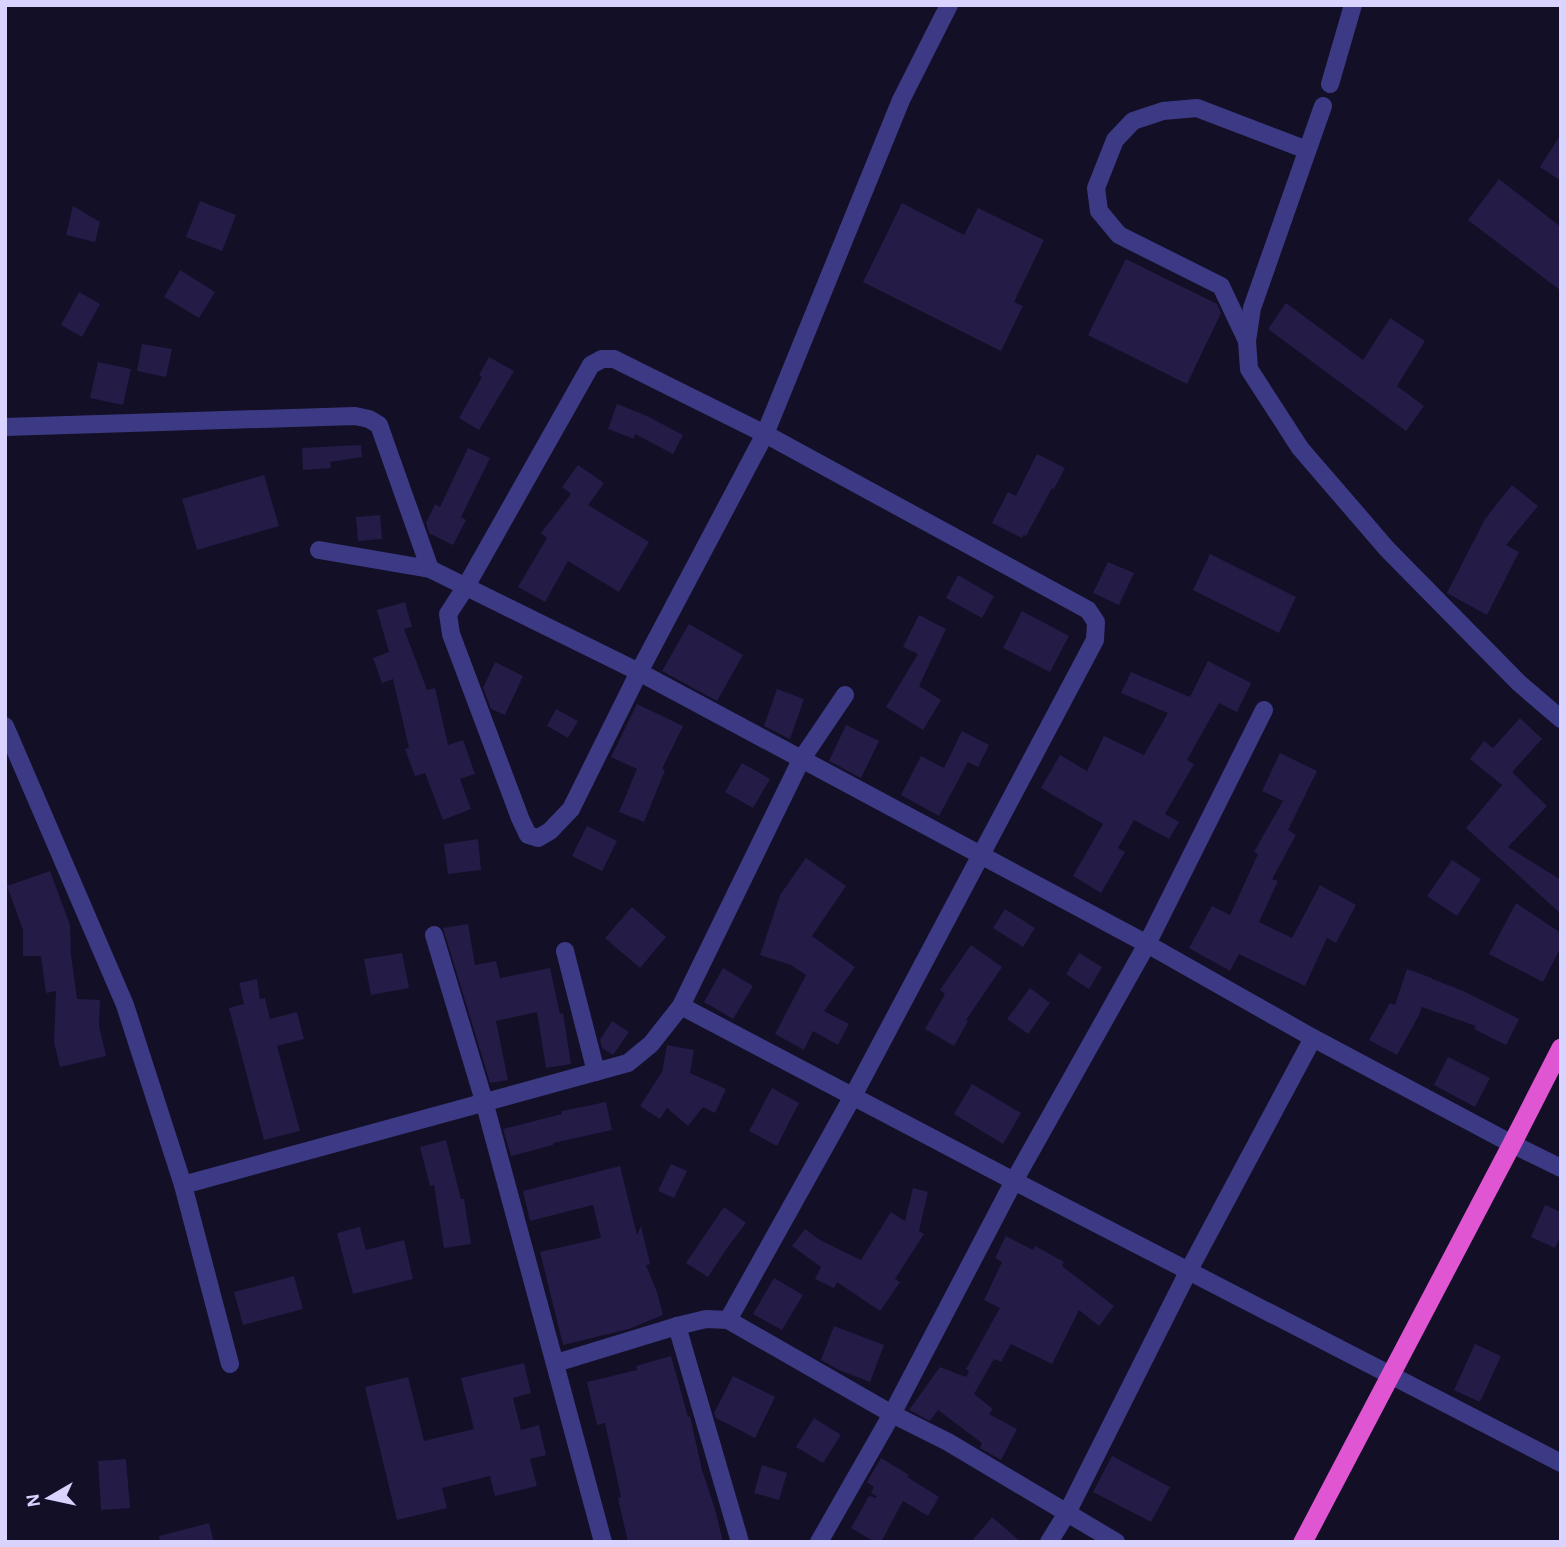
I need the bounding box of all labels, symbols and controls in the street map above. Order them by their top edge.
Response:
north arrow [14,1463,84,1533]
text: N [23,1492,44,1508]

